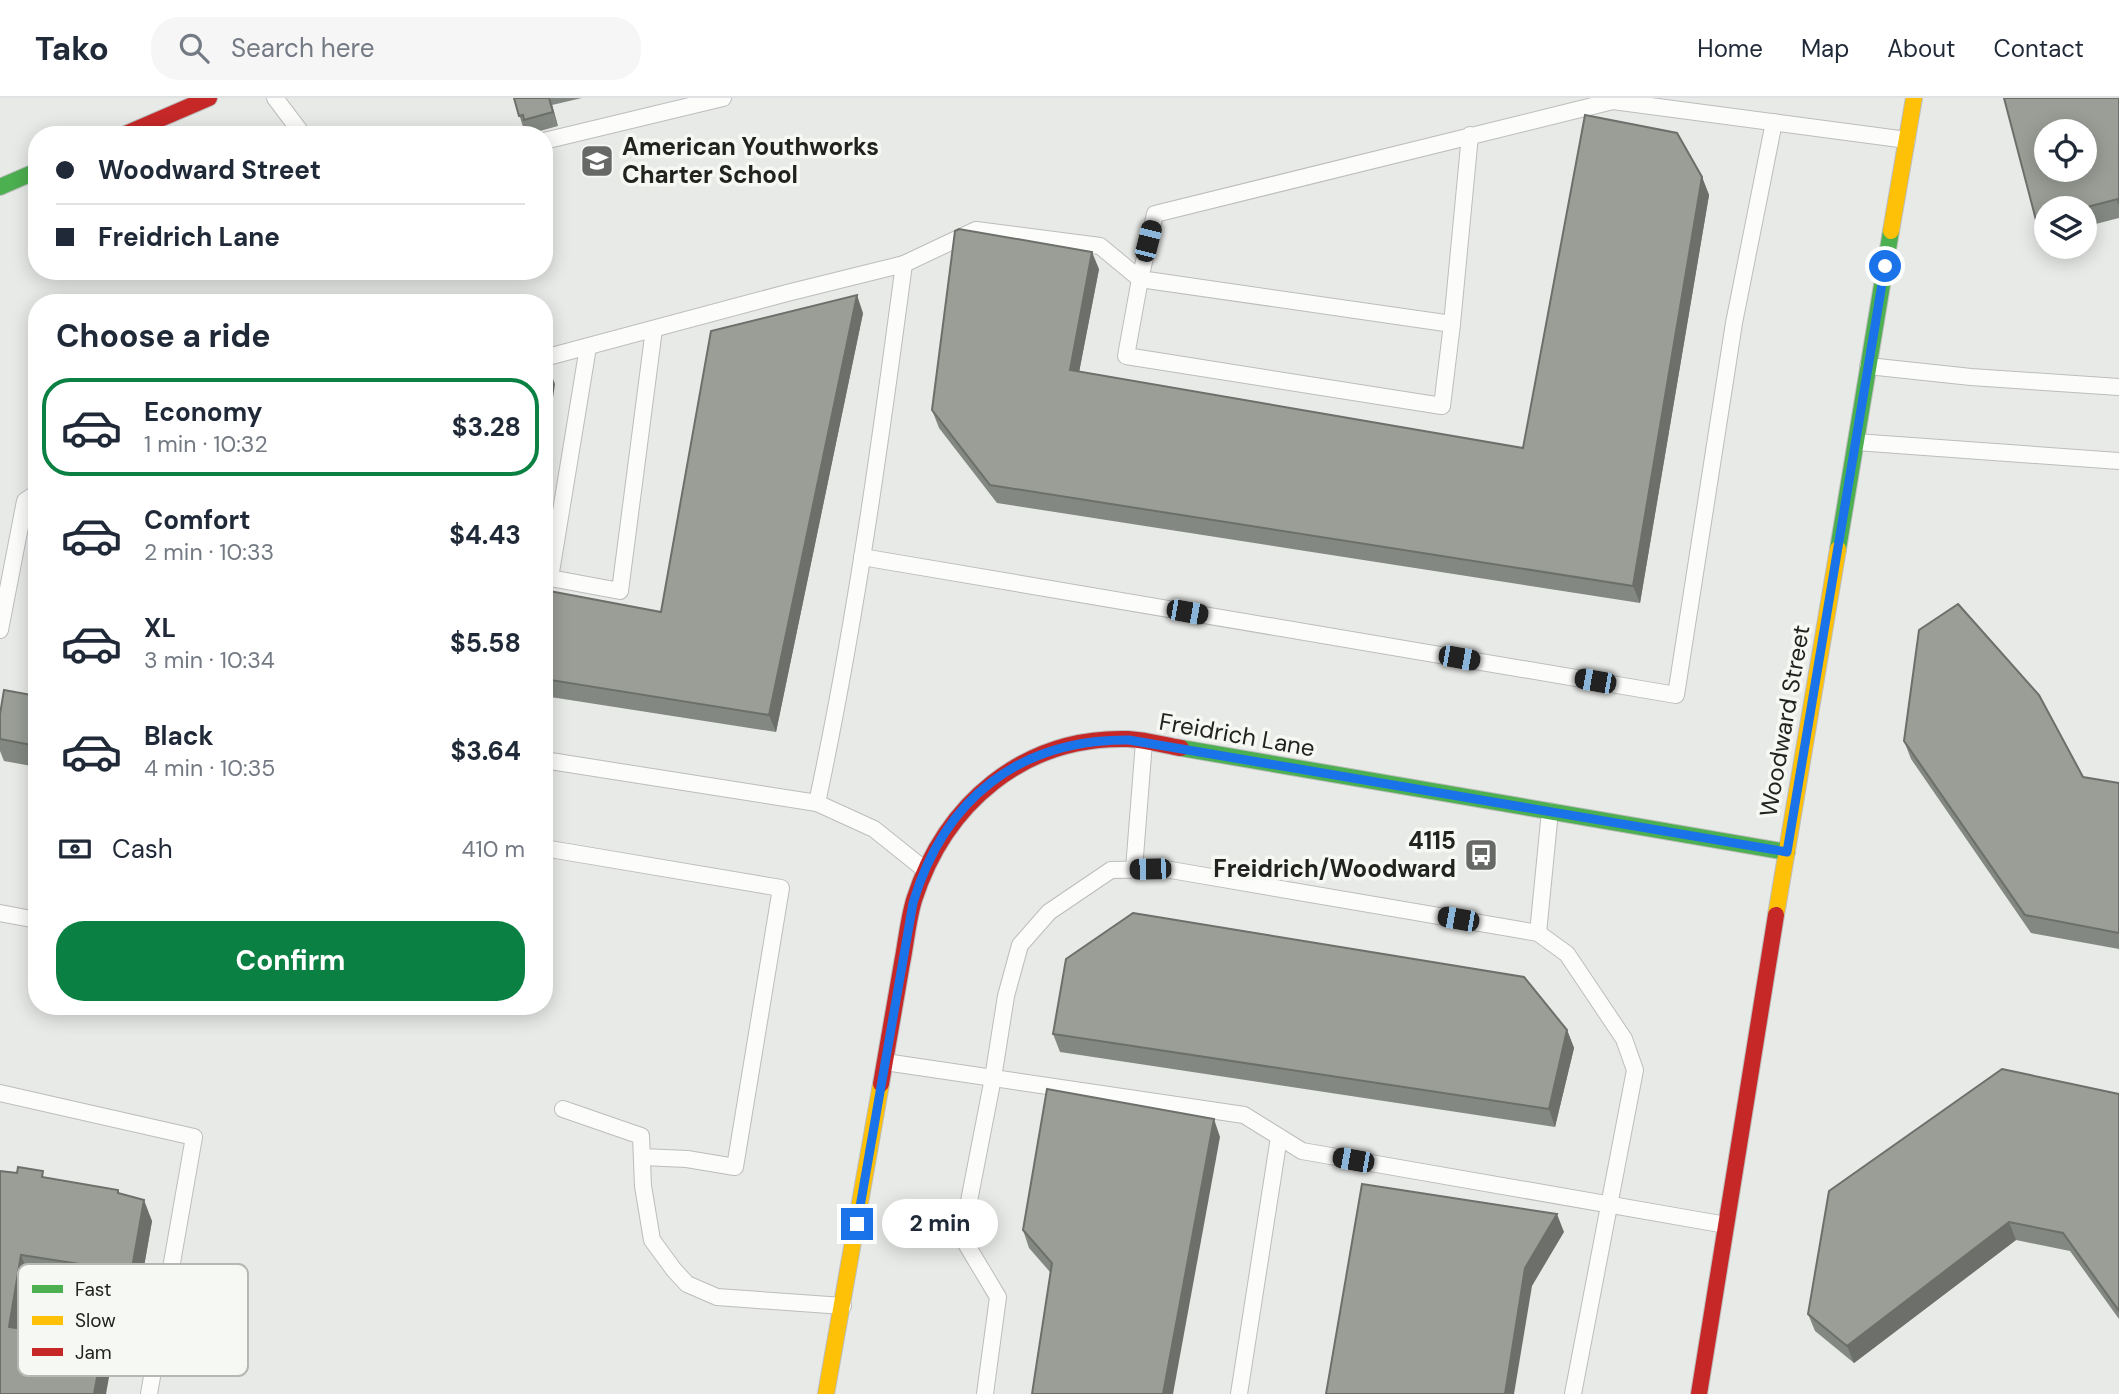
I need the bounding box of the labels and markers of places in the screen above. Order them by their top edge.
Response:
place label: American Youthworks Charter School [622,131,879,190]
school or university icon: American Youthworks Charter School [578,142,616,180]
place label: 4115 Freidrich/Woodward [1213,825,1456,884]
bus stop icon: 4115 Freidrich/Woodward [1462,836,1500,874]

